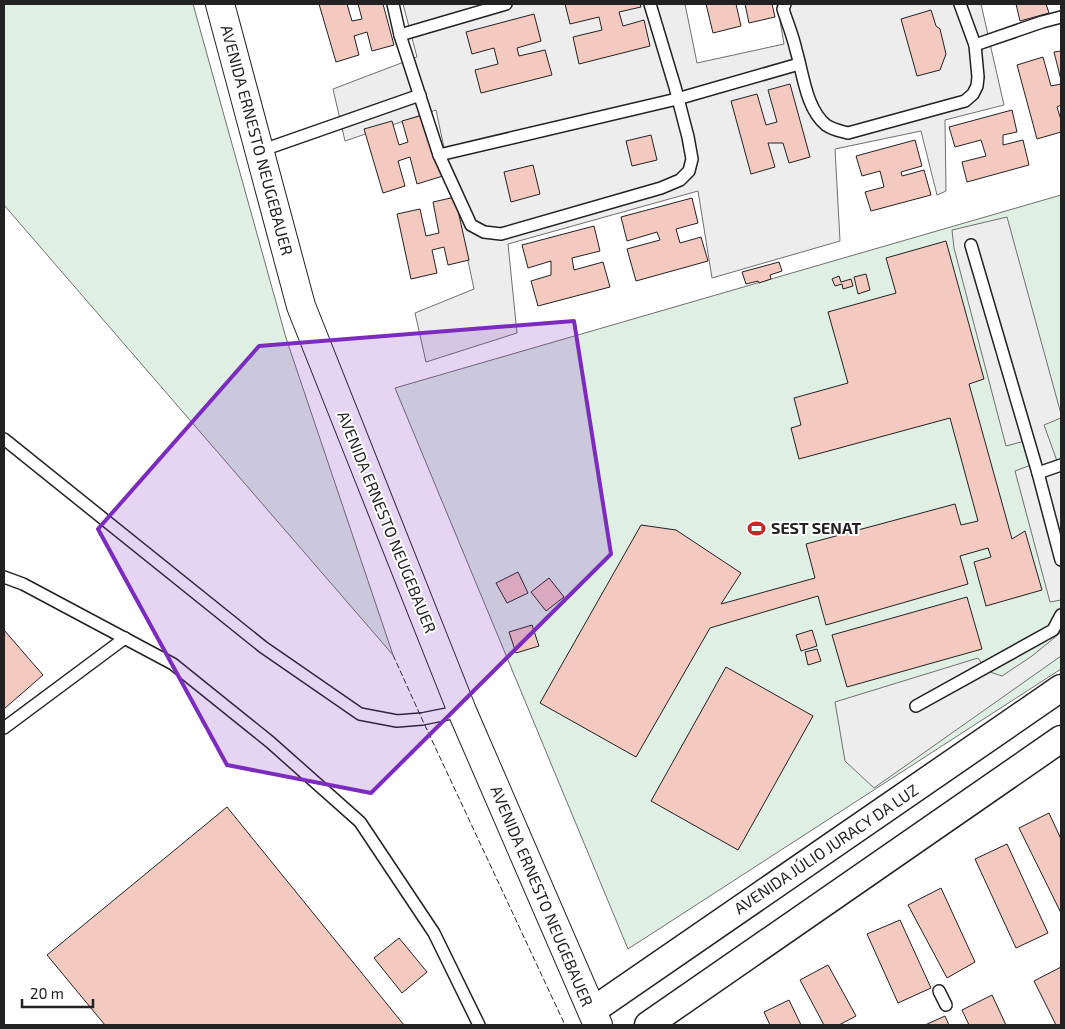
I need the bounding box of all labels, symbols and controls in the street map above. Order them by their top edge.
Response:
street label: AVENIDA ERNESTO NEUGEBAUER [218,23,297,257]
street label: AVENIDA ERNESTO NEUGEBAUER [334,408,441,636]
sports icon: SEST SENAT [747,518,767,538]
place label: SEST SENAT [771,518,861,537]
street label: AVENIDA JÚLIO JURACY DA LUZ [730,780,921,917]
street label: AVENIDA ERNESTO NEUGEBAUER [487,783,598,1009]
scale bar [22,976,94,1008]
text: 20 m [30,984,64,1002]

